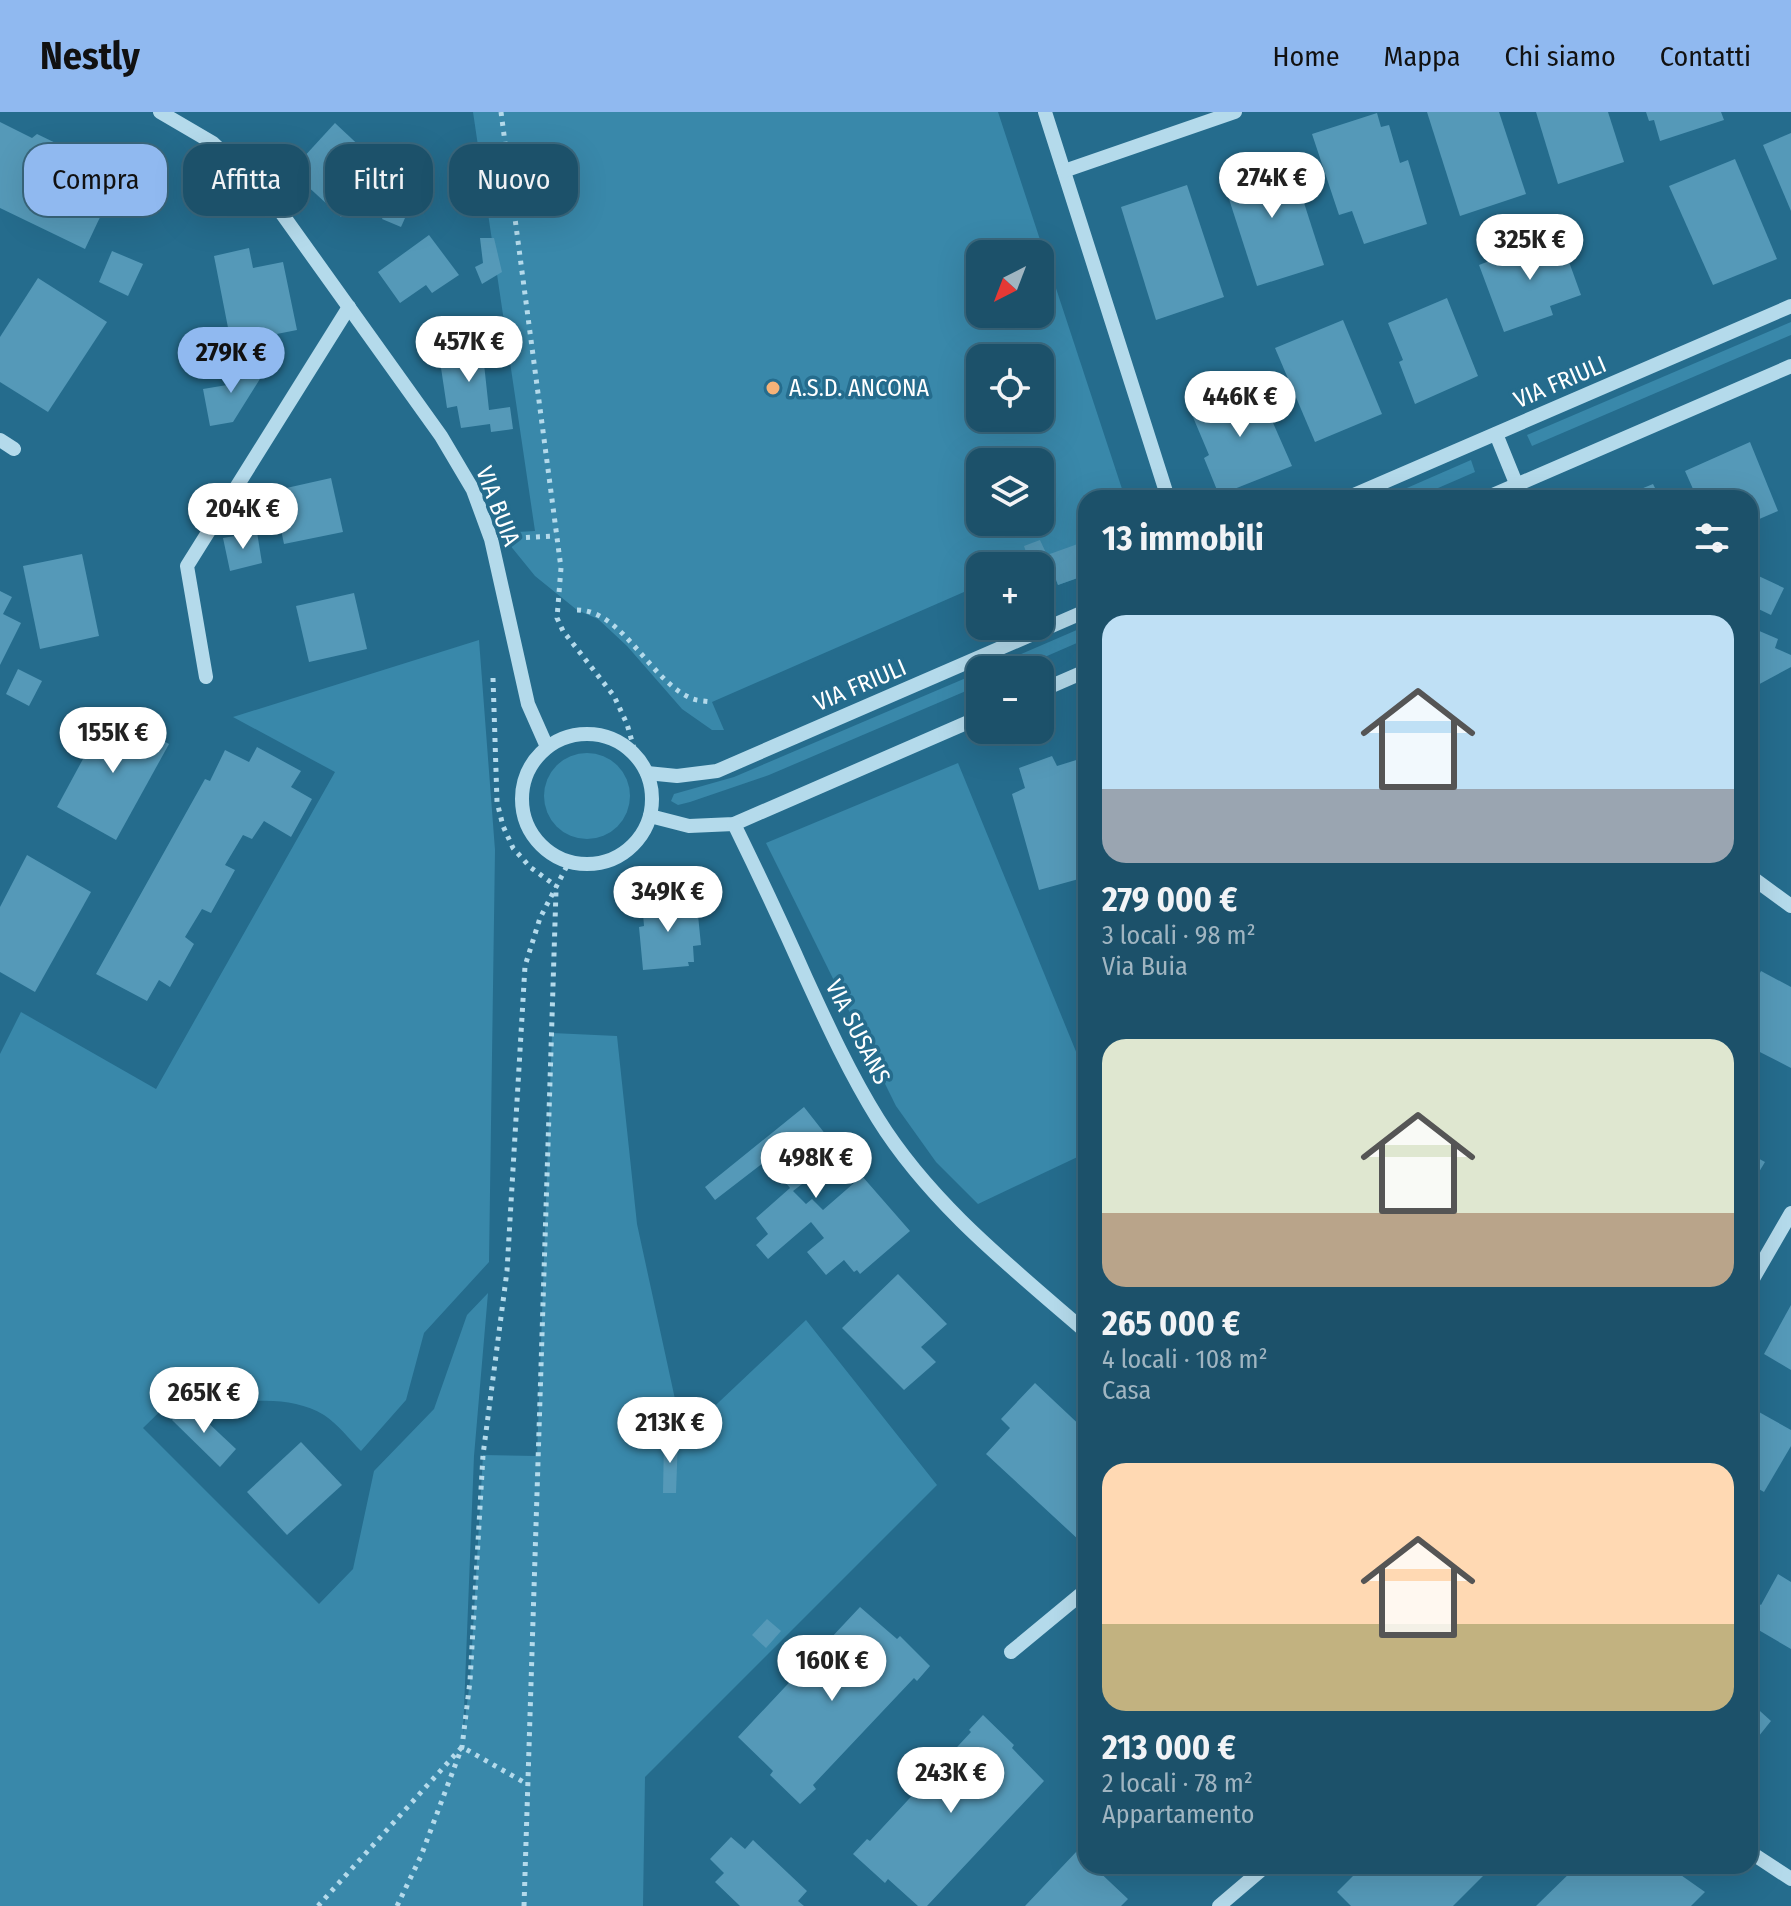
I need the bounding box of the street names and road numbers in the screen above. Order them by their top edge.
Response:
street label: VIA FRIULI [1510,350,1610,414]
street label: VIA BUIA [470,462,526,550]
street label: VIA FRIULI [810,653,910,717]
street label: VIA SUSANS [820,975,896,1089]

